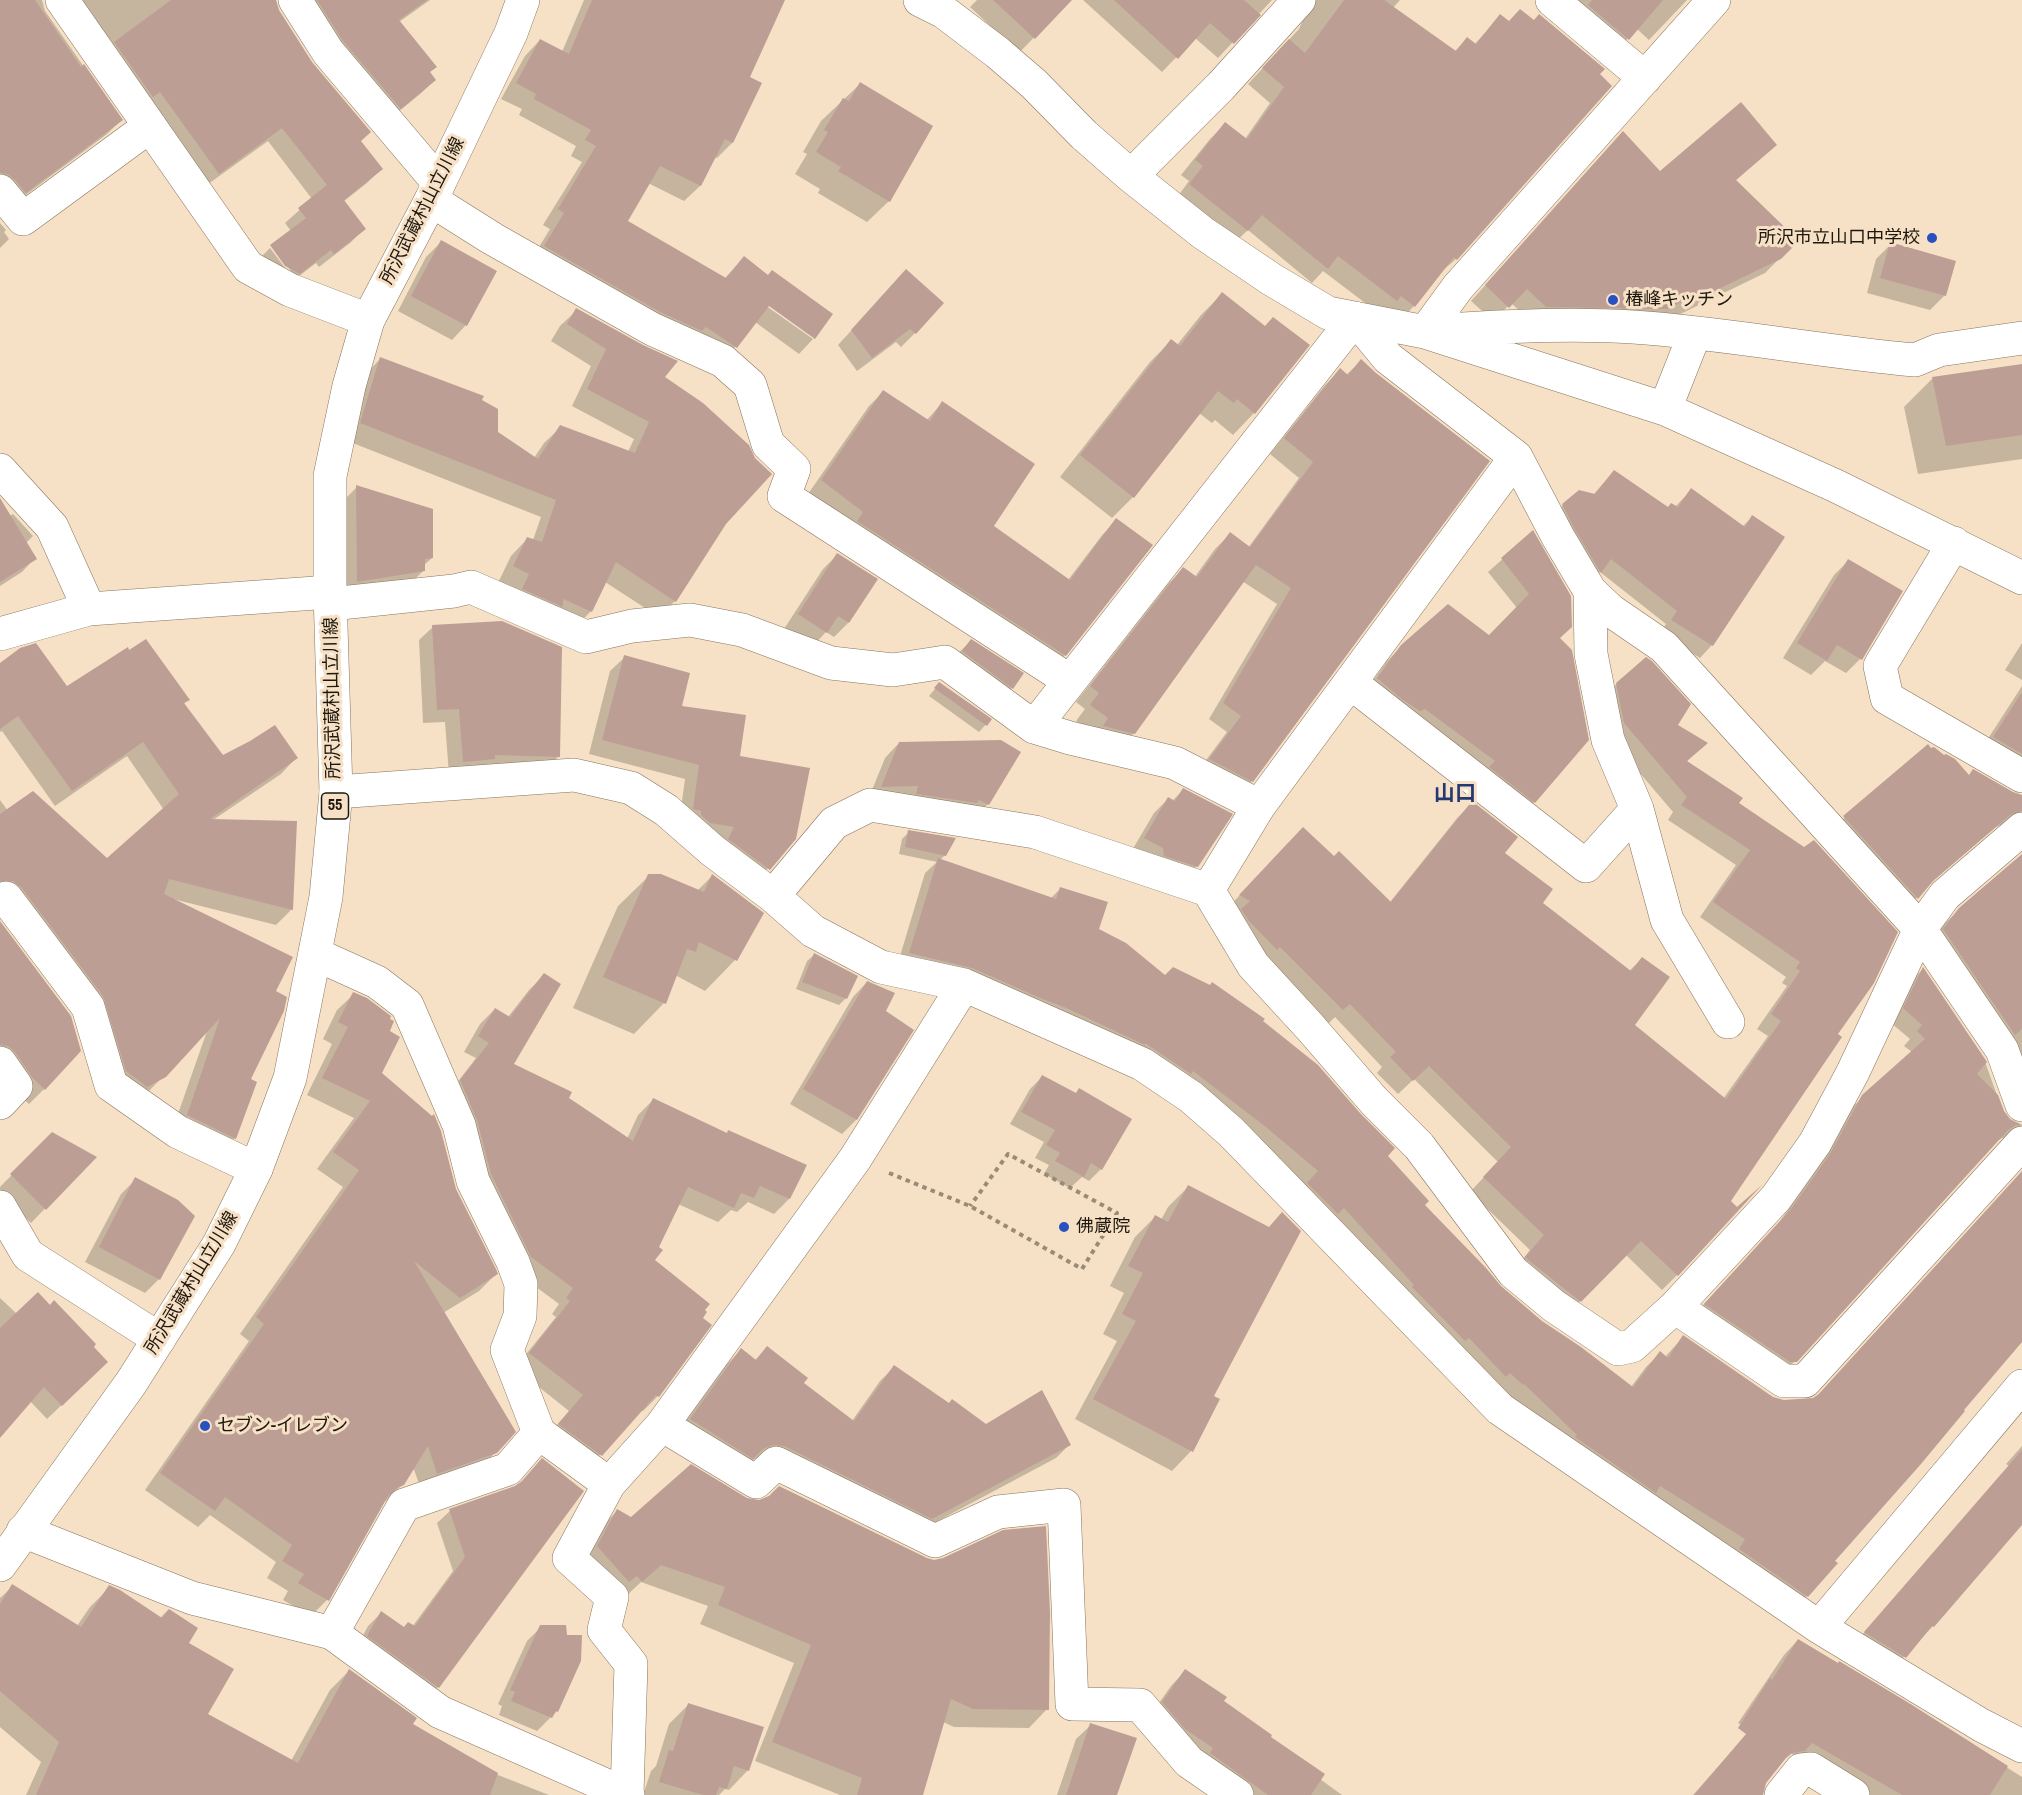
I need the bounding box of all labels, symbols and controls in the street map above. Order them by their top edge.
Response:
street label: 所沢武蔵村山立川線 [377,134,469,288]
place label: 所沢市立山口中学校 [1758,227,1920,249]
marker: 所沢市立山口中学校 [1925,231,1939,245]
place label: 椿峰キッチン [1625,289,1733,311]
marker: 椿峰キッチン [1606,293,1620,307]
street label: 所沢武蔵村山立川線 [321,617,345,779]
district label: 山口 [1434,781,1476,807]
road number: 55 [322,793,348,819]
street label: 所沢武蔵村山立川線 [141,1208,243,1358]
place label: 佛蔵院 [1076,1216,1130,1238]
marker: 佛蔵院 [1057,1220,1071,1234]
place label: セブン-イレブン [217,1415,348,1437]
marker: セブン-イレブン [198,1419,212,1433]

